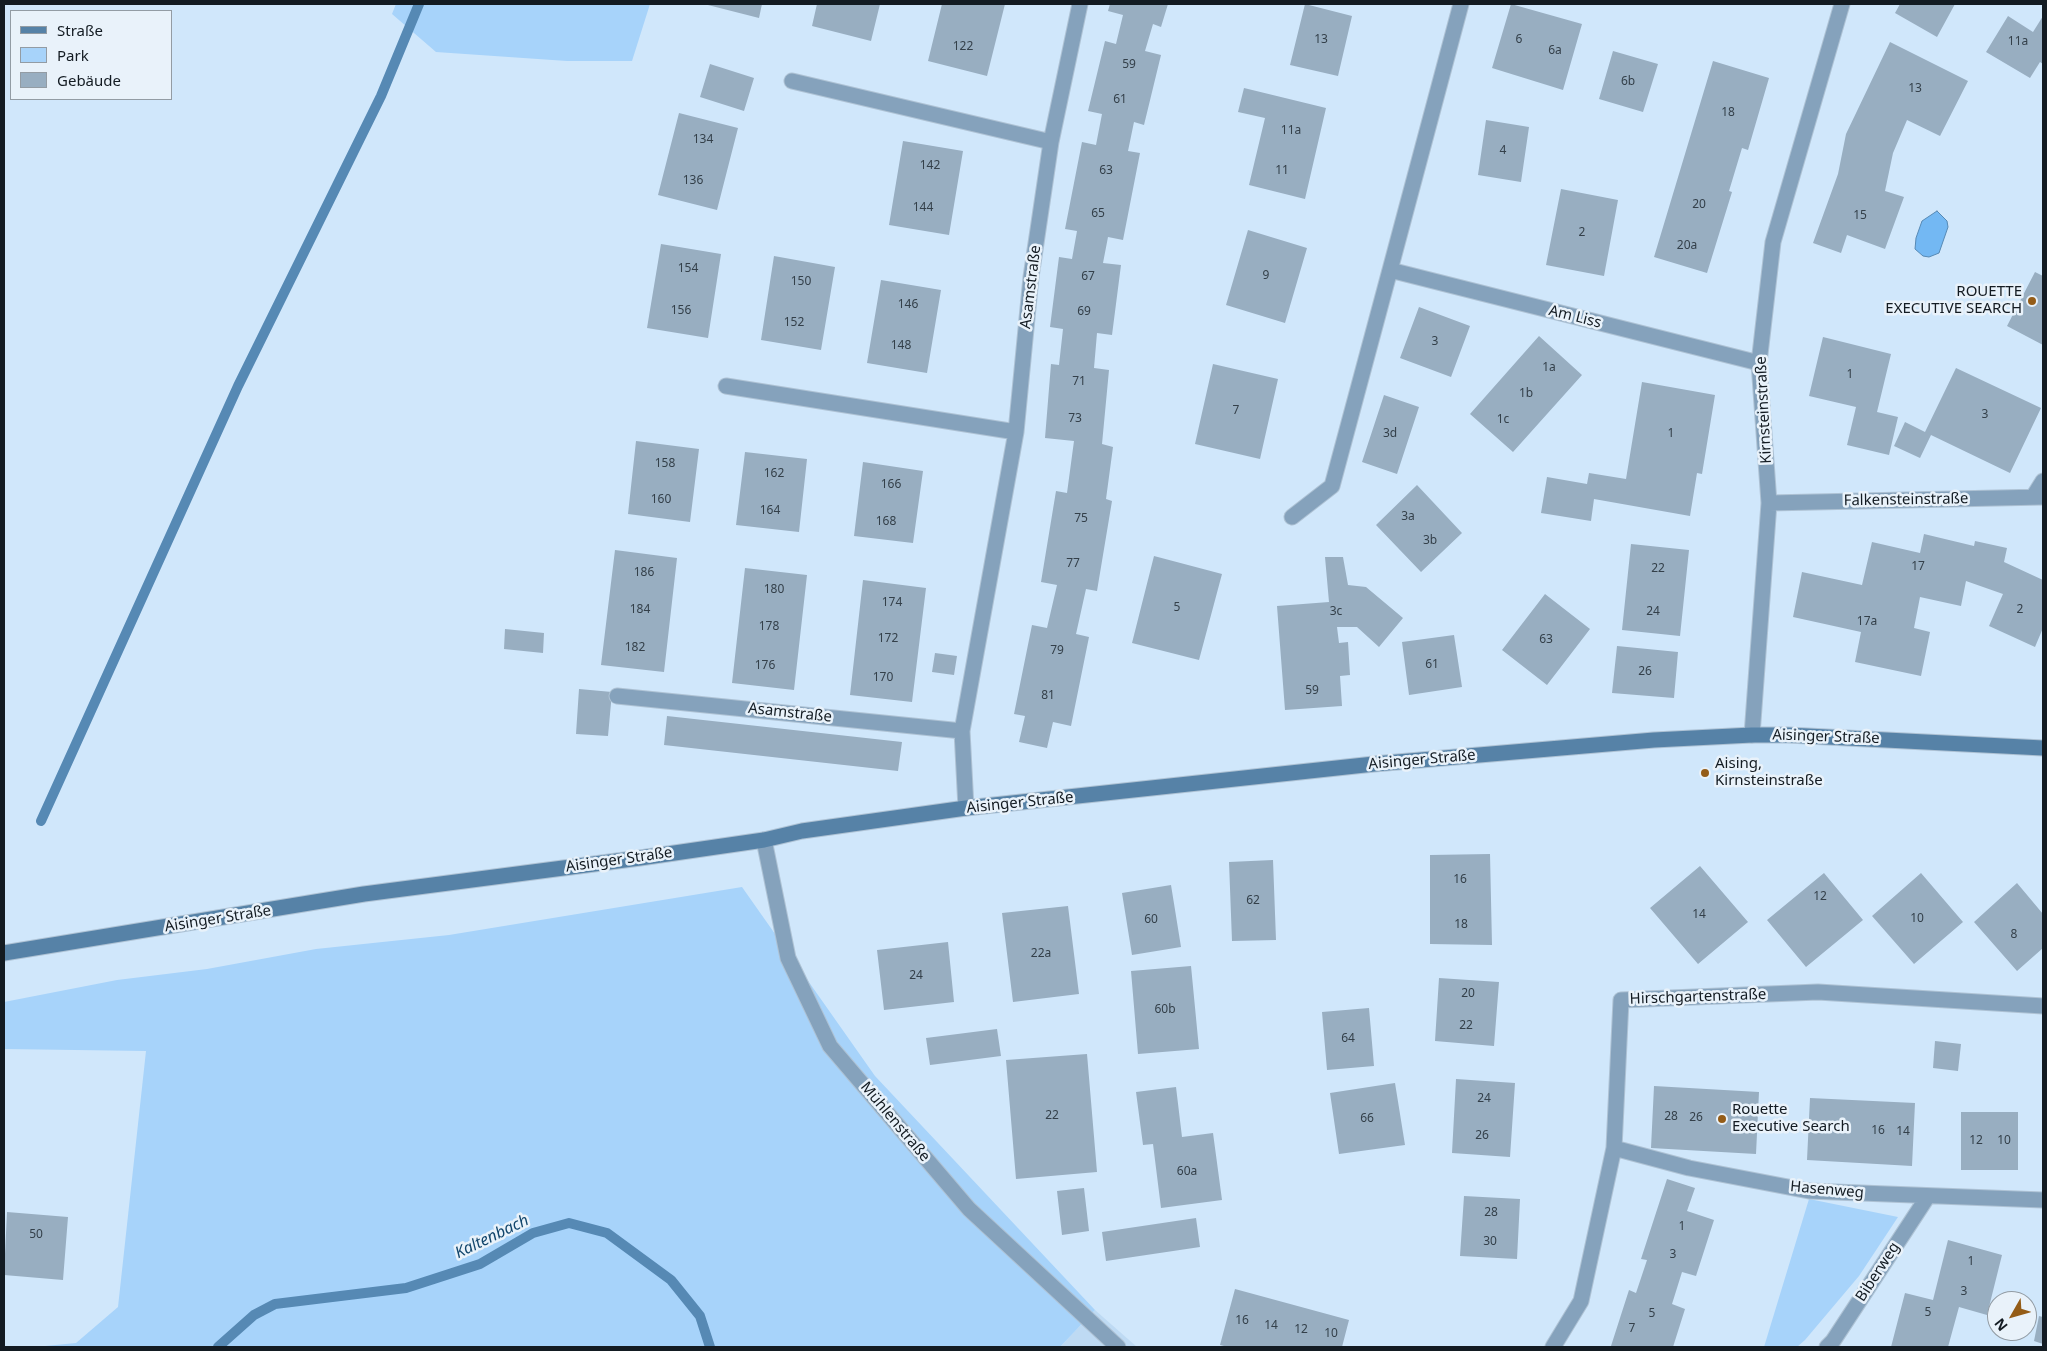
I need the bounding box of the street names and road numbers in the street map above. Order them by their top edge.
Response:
street label: Asamstraße [1017,244,1045,330]
street label: Am Liss [1547,302,1603,332]
street label: Kirnsteinstraße [1752,356,1776,464]
street label: Falkensteinstraße [1843,490,1969,510]
street label: Asamstraße [747,700,833,726]
street label: Aisinger Straße [1772,726,1880,748]
street label: Aisinger Straße [1368,746,1476,774]
street label: Aisinger Straße [966,788,1074,818]
street label: Aisinger Straße [565,844,673,876]
street label: Aisinger Straße [164,902,272,936]
street label: Hirschgartenstraße [1629,986,1767,1008]
street label: Mühlenstraße [856,1078,934,1166]
street label: Hasenweg [1789,1178,1865,1202]
street label: Biberweg [1852,1239,1904,1305]

